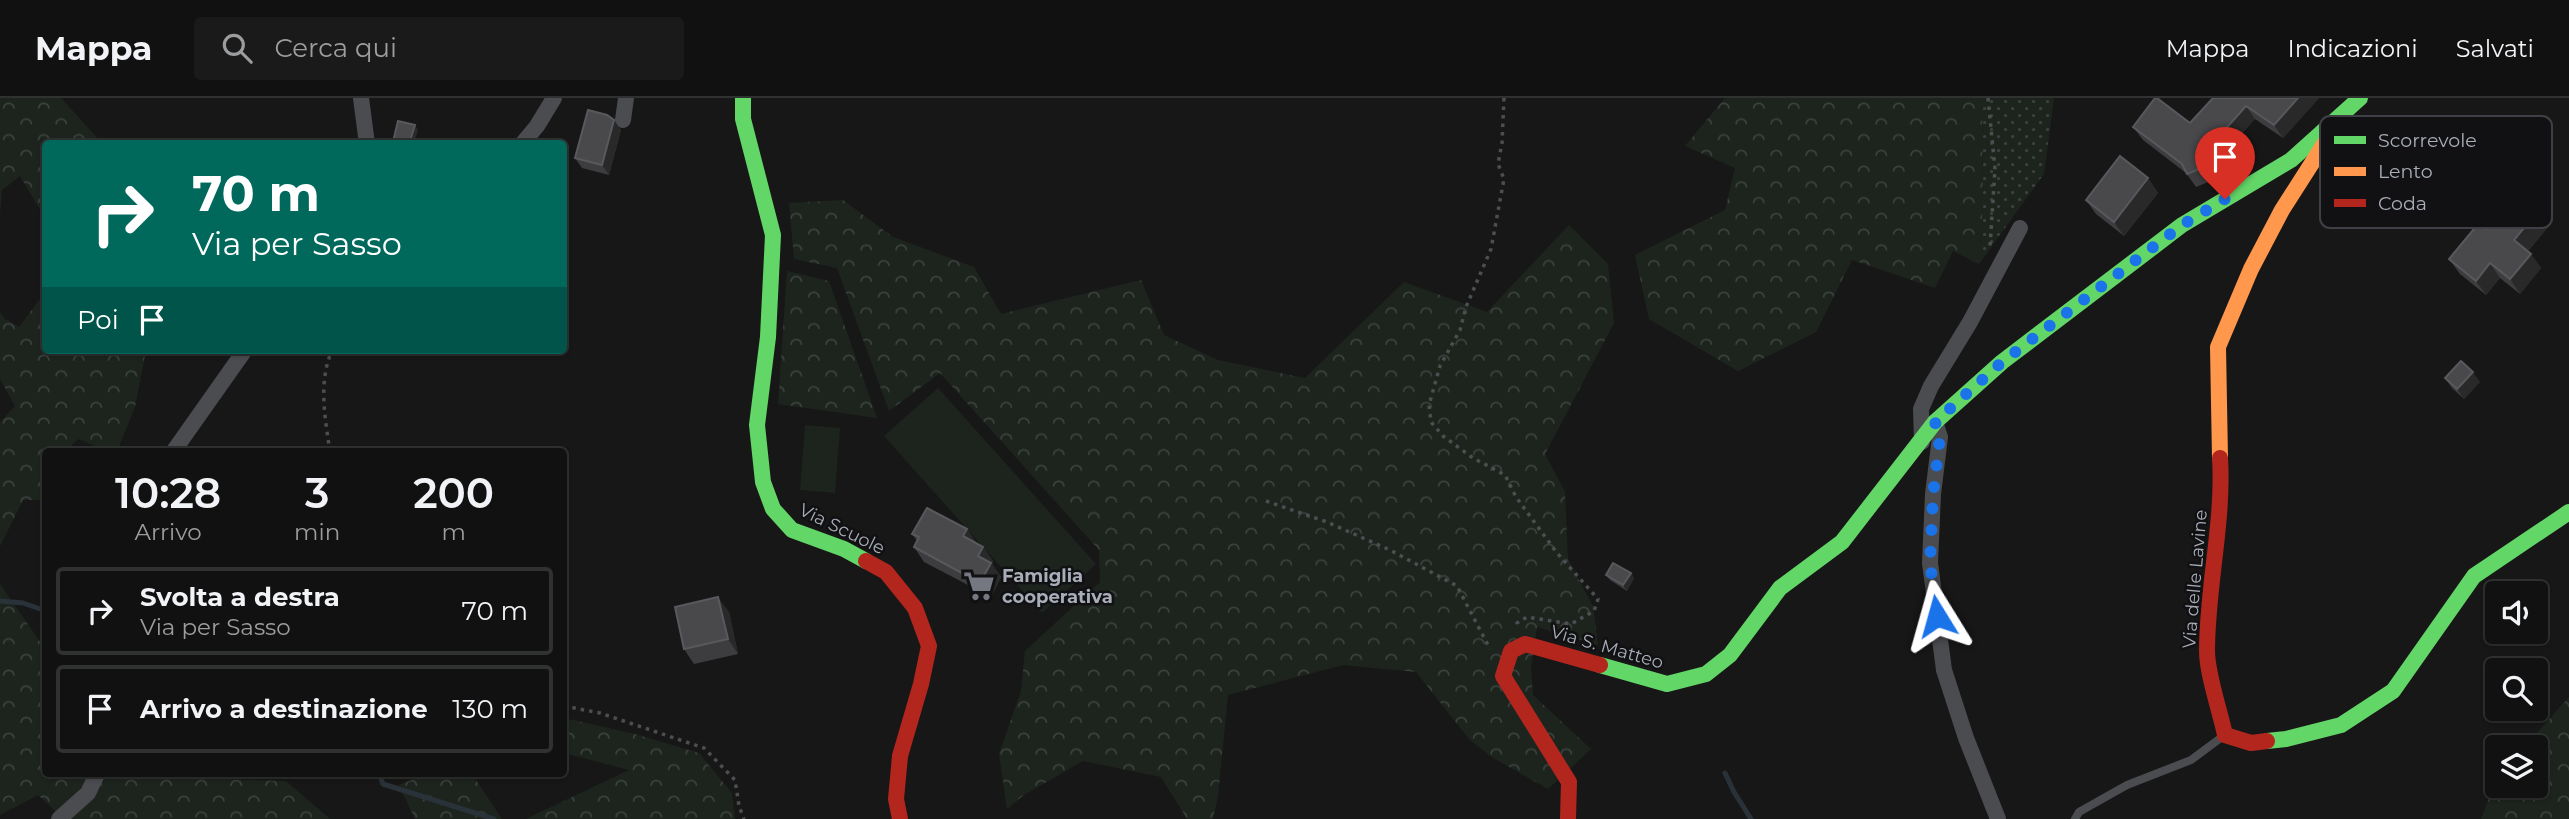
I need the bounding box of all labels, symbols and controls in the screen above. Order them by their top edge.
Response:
search box [194,17,684,80]
text: Mappa [35,28,152,68]
icon: search [218,29,256,67]
text: Cerca qui [274,32,397,64]
text: Mappa [2166,34,2249,63]
text: Indicazioni [2287,34,2418,63]
text: Salvati [2456,34,2534,63]
legend [2320,116,2552,228]
pin [2195,127,2255,199]
text: Scorrevole [2378,129,2477,152]
icon: arrive [2206,138,2244,176]
text: Lento [2378,160,2433,183]
text: 70 m [192,164,320,223]
icon: right [77,168,168,259]
text: Coda [2378,192,2427,215]
text: Via per Sasso [192,224,402,263]
icon: arrive [133,301,171,339]
text: Poi [77,304,119,336]
text: 10:28 [115,467,221,519]
text: 3 [305,467,329,519]
text: 200 [413,467,494,519]
street label: Via Scuole [796,499,889,559]
street label: Via delle Lavine [2178,508,2212,649]
text: Arrivo [134,518,202,546]
text: min [294,518,340,546]
text: m [441,518,466,546]
place label: Famiglia cooperativa [1002,565,1113,608]
supermarket icon: Famiglia cooperativa [962,569,996,603]
position arrow [1900,579,1974,653]
text: Svolta a destra [140,581,340,613]
map controls [2485,581,2548,798]
button: sound [2485,581,2548,644]
icon: right [81,592,119,630]
text: 70 m [462,595,528,627]
text: Via per Sasso [140,613,291,641]
street label: Via S. Matteo [1548,620,1666,674]
button: search [2485,658,2548,721]
icon: arrive [81,690,119,728]
text: Arrivo a destinazione [140,693,428,725]
text: 130 m [452,693,528,725]
button: layers [2485,735,2548,798]

